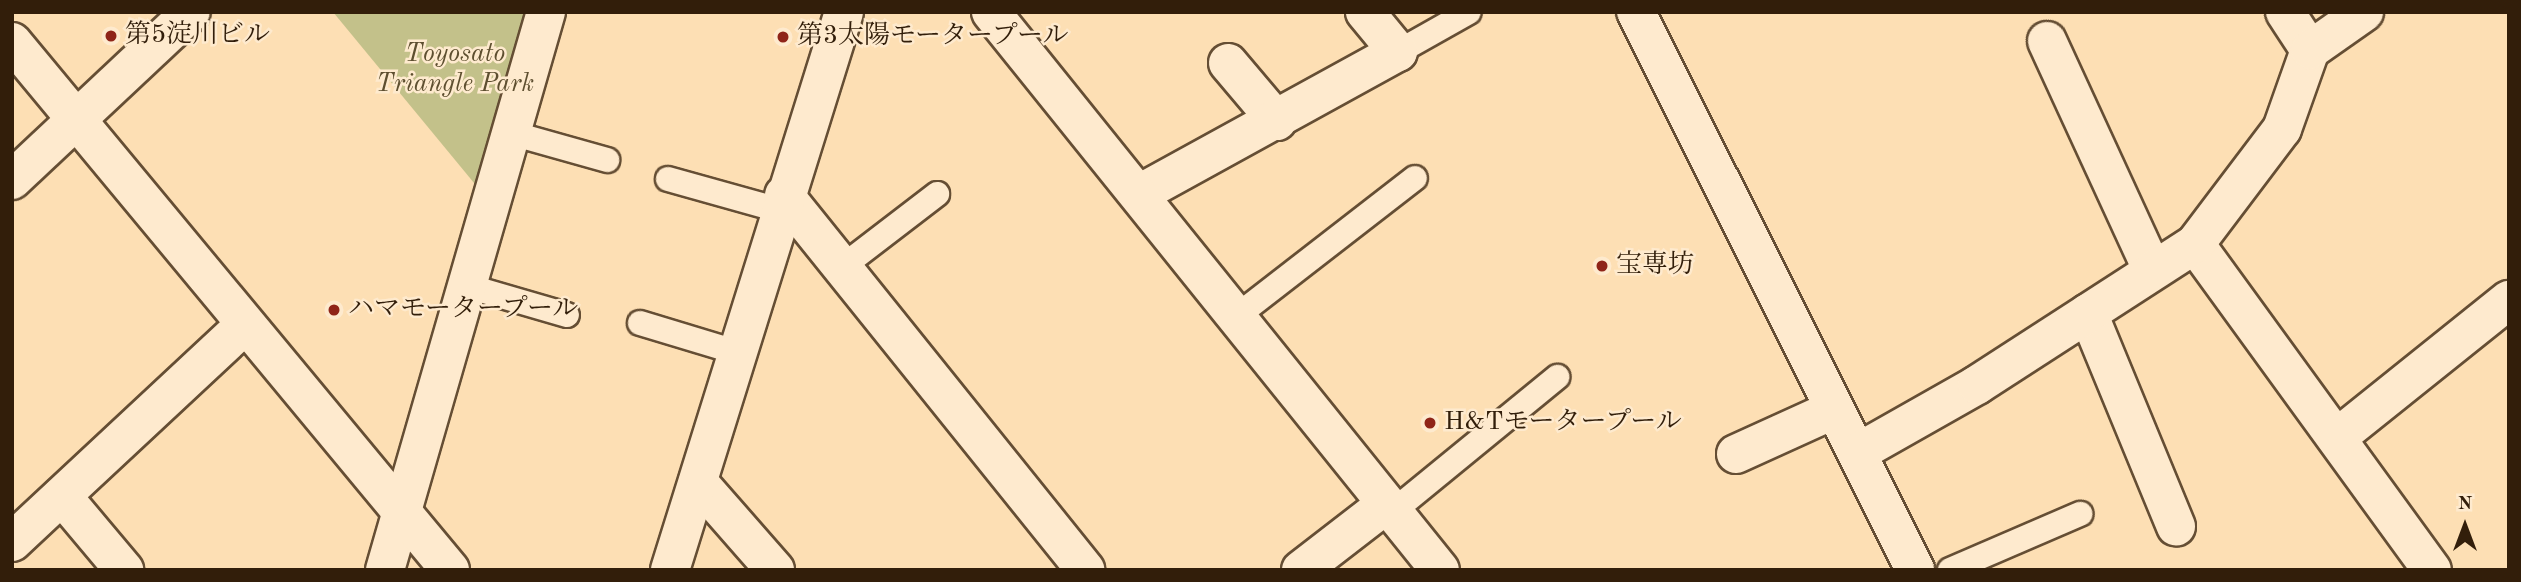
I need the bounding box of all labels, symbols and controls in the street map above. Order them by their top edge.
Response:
place label: 第5淀川ビル [125,20,270,52]
place label: 第3太陽モータープール [797,21,1070,53]
marker: 第5淀川ビル [103,28,119,44]
marker: 第3太陽モータープール [775,29,791,45]
park label: Toyosato Triangle Park [376,39,534,100]
place label: 宝専坊 [1616,250,1694,282]
marker: 宝専坊 [1594,258,1610,274]
place label: ハマモータープール [348,294,580,326]
marker: ハマモータープール [326,302,342,318]
place label: H&Tモータープール [1444,407,1684,439]
marker: H&Tモータープール [1422,415,1438,431]
north arrow [2430,491,2500,561]
text: N [2458,495,2472,514]

